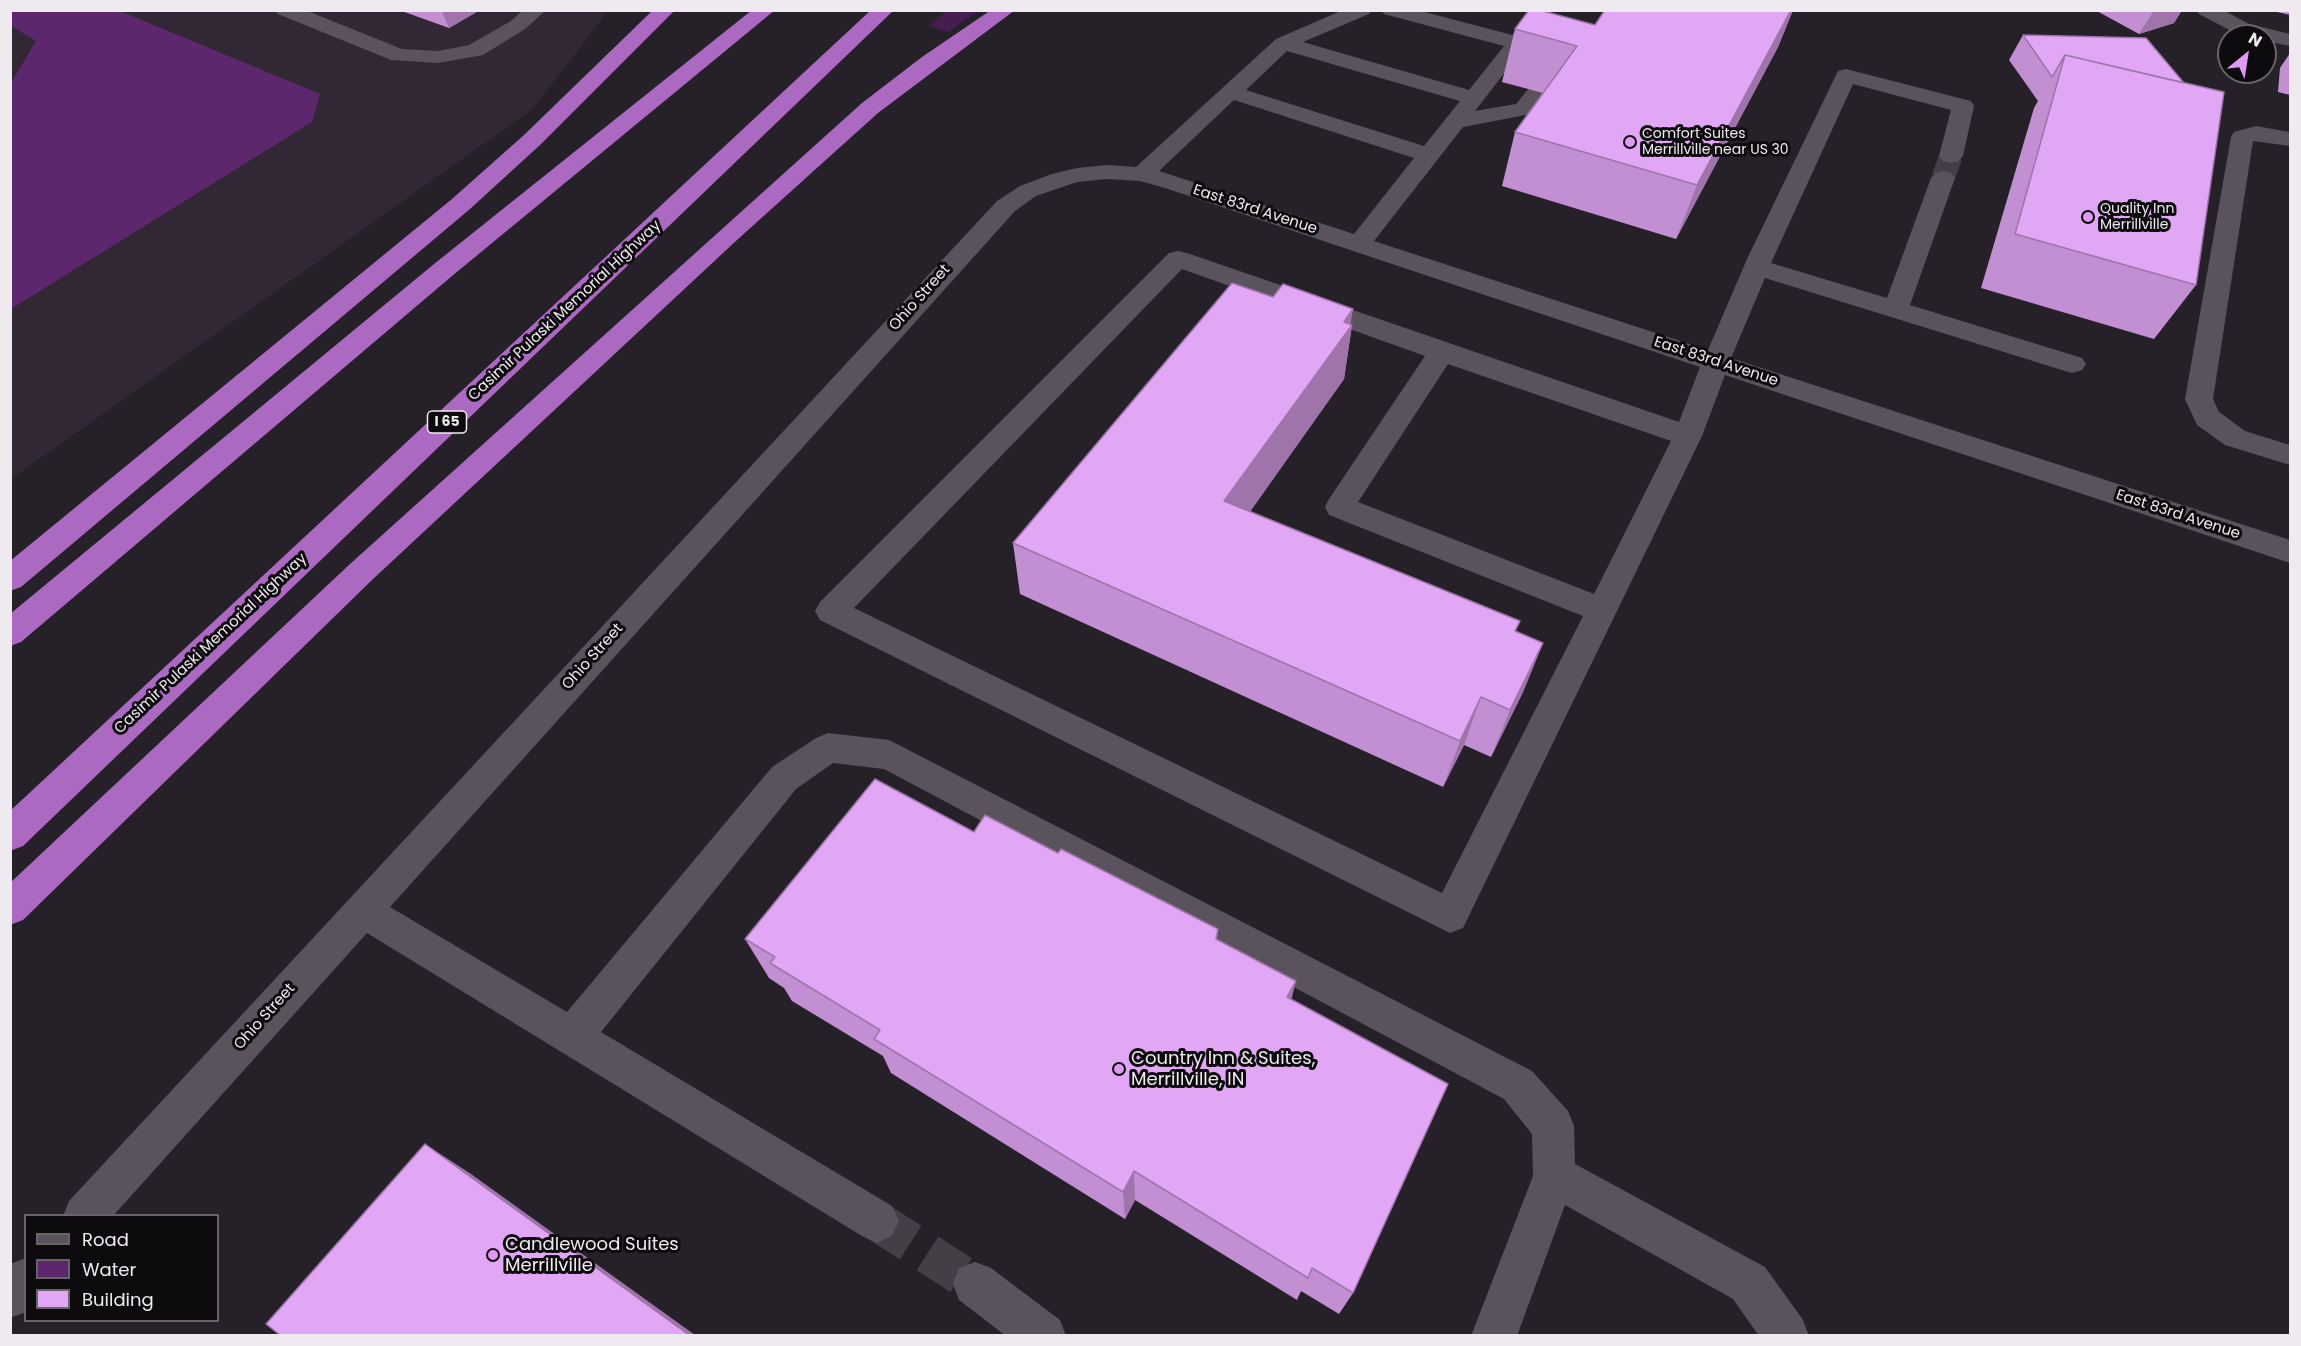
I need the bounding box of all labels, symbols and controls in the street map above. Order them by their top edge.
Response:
north arrow [2217,24,2277,84]
text: N [2244,27,2266,53]
place label: Comfort Suites Merrillville near US 30 [1642,126,1789,158]
marker: Comfort Suites Merrillville near US 30 [1623,135,1637,149]
street label: East 83rd Avenue [1191,181,1319,239]
place label: Quality Inn Merrillville [2100,201,2174,234]
marker: Quality Inn Merrillville [2081,210,2095,224]
street label: Casimir Pulaski Memorial Highway [465,217,665,405]
street label: Ohio Street [886,261,954,335]
street label: East 83rd Avenue [1652,333,1780,391]
road number: I 65 [428,411,466,433]
street label: East 83rd Avenue [2114,486,2242,544]
street label: Casimir Pulaski Memorial Highway [111,550,311,738]
street label: Ohio Street [559,620,627,694]
street label: Ohio Street [231,980,299,1054]
place label: Country Inn & Suites, Merrillville, IN [1131,1048,1315,1090]
marker: Country Inn & Suites, Merrillville, IN [1112,1062,1126,1076]
legend [24,1214,219,1322]
text: Road [82,1227,129,1252]
place label: Candlewood Suites Merrillville [505,1234,679,1276]
marker: Candlewood Suites Merrillville [486,1248,500,1262]
text: Water [82,1257,136,1282]
text: Building [82,1287,154,1312]

